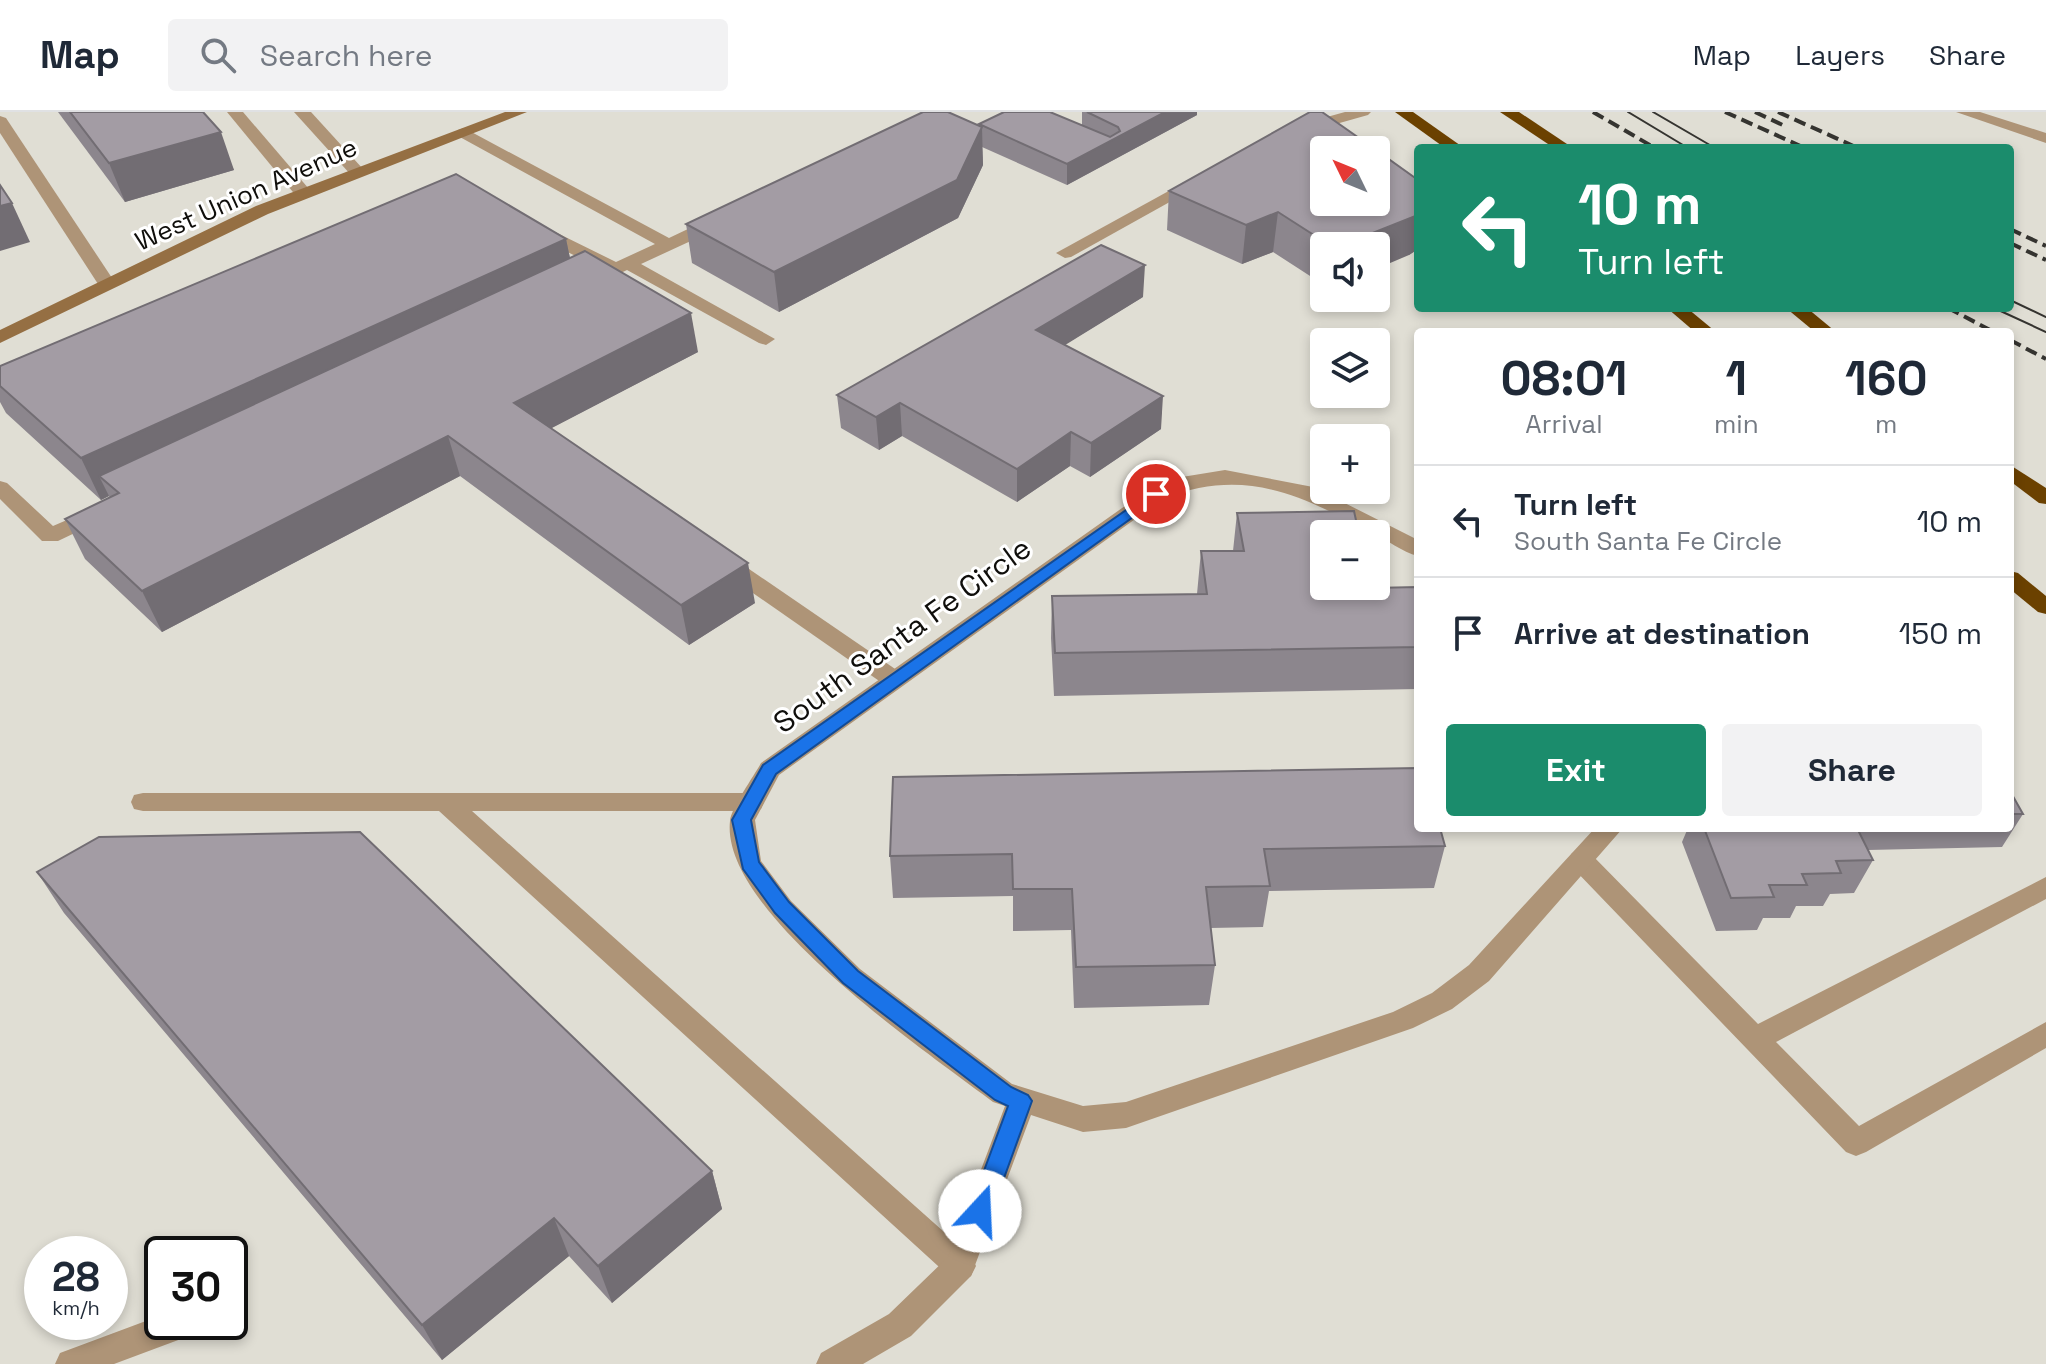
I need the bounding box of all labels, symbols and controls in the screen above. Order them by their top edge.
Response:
search box [168,19,728,91]
text: Map [40,31,120,79]
icon: search [196,33,240,77]
text: Search here [260,36,433,75]
text: Map [1693,37,1751,73]
text: Layers [1795,37,1885,73]
text: Share [1929,37,2006,73]
street label: West Union Avenue [130,130,362,258]
north arrow [1310,136,1390,216]
map controls [1310,136,1390,600]
text: 10 m [1578,169,1702,240]
icon: left [1446,176,1550,280]
button: sound [1310,232,1390,312]
text: Turn left [1578,239,1725,285]
button: layers [1310,328,1390,408]
text: 08:01 [1500,348,1627,409]
text: 1 [1725,348,1747,409]
text: 160 [1845,348,1928,409]
text: Arrival [1525,407,1603,441]
text: min [1714,407,1759,441]
text: m [1875,407,1897,441]
button: + [1310,424,1390,504]
pin [1122,460,1190,528]
icon: arrive [1134,472,1178,516]
text: Turn left [1514,485,1637,524]
icon: left [1446,499,1490,543]
text: 10 m [1917,502,1982,541]
button: − [1310,520,1390,600]
text: South Santa Fe Circle [1514,524,1782,558]
street label: South Santa Fe Circle [765,528,1039,742]
icon: arrive [1446,611,1490,655]
text: Arrive at destination [1514,614,1810,653]
text: 150 m [1899,614,1982,653]
button: Exit [1446,724,1706,816]
button: Share [1722,724,1982,816]
position arrow [938,1169,1022,1253]
speed limit sign: 30 [144,1236,248,1340]
text: 28 [52,1252,100,1303]
text: km/h [52,1295,100,1321]

